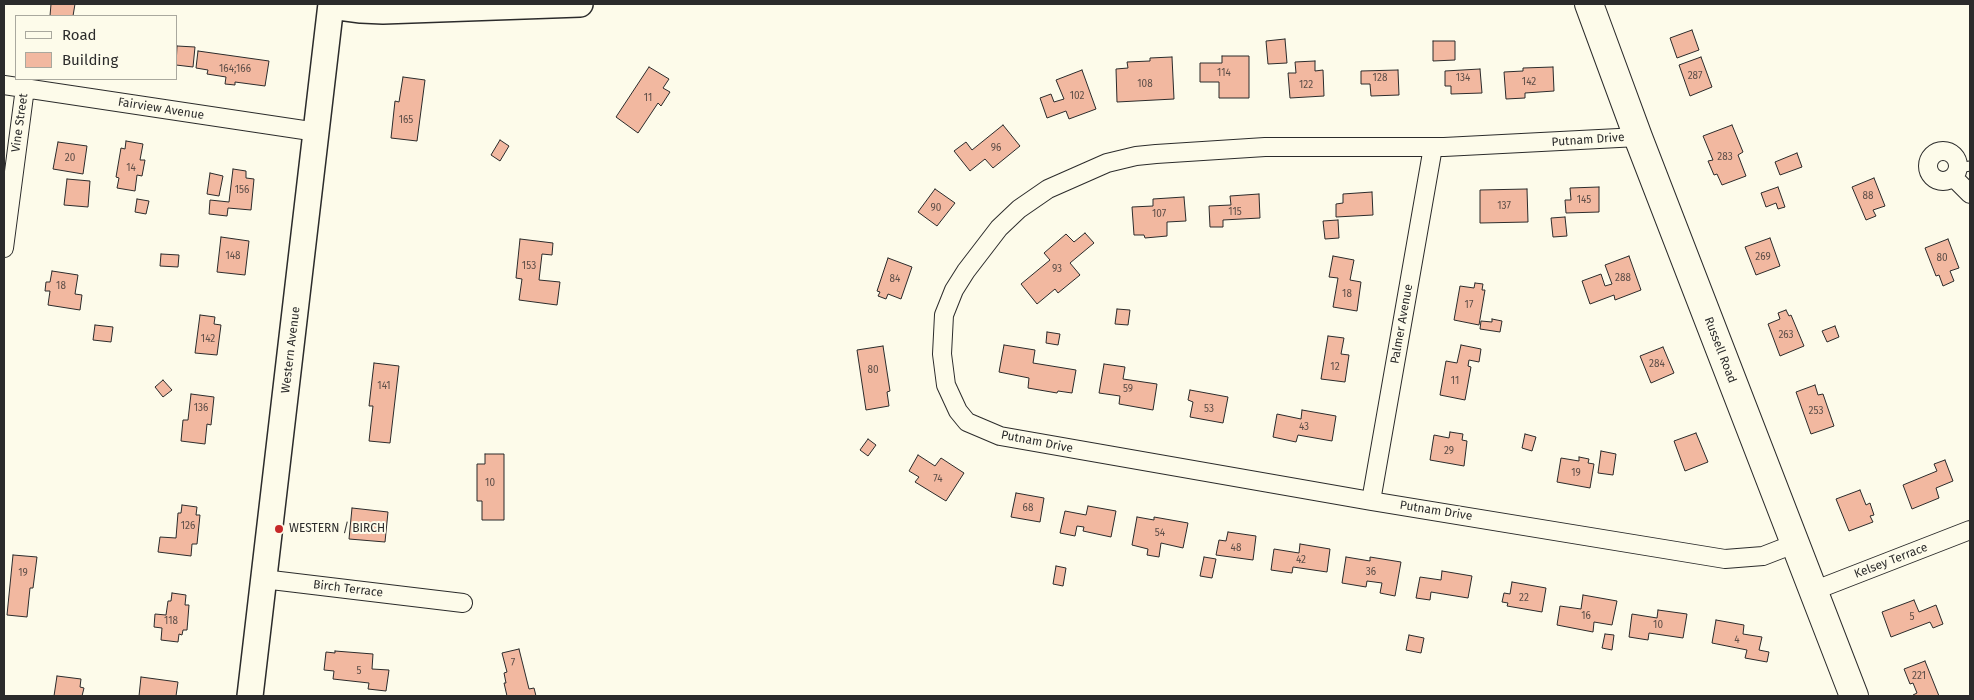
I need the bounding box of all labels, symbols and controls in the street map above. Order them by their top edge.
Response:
legend [15,15,178,80]
text: Road [62,26,97,44]
text: Building [62,51,118,69]
house number: 164;166 [219,63,251,75]
house number: 114 [1217,67,1231,79]
house number: 287 [1688,70,1702,82]
house number: 128 [1373,72,1387,84]
house number: 134 [1456,72,1470,84]
house number: 142 [1522,76,1536,88]
house number: 108 [1137,78,1153,90]
house number: 122 [1299,79,1313,91]
house number: 102 [1070,90,1084,102]
house number: 11 [644,92,652,104]
street label: Vine Street [9,93,31,153]
street label: Fairview Avenue [117,95,205,123]
house number: 165 [399,114,413,126]
street label: Putnam Drive [1551,130,1625,150]
house number: 96 [991,142,1001,154]
house number: 283 [1717,151,1733,163]
house number: 20 [65,152,75,164]
house number: 14 [126,162,136,174]
house number: 156 [235,184,249,196]
house number: 88 [1862,190,1874,202]
house number: 145 [1577,194,1591,206]
house number: 137 [1497,200,1511,212]
house number: 90 [931,202,941,214]
house number: 115 [1228,206,1242,218]
house number: 107 [1152,208,1166,220]
house number: 148 [225,250,241,262]
house number: 269 [1755,251,1771,263]
house number: 80 [1936,252,1948,264]
house number: 153 [522,260,536,272]
house number: 93 [1052,263,1062,275]
house number: 288 [1615,272,1631,284]
house number: 84 [890,273,900,285]
house number: 18 [56,280,66,292]
street label: Palmer Avenue [1388,283,1416,365]
house number: 18 [1342,288,1352,300]
house number: 17 [1465,299,1473,311]
street label: Western Avenue [279,306,303,394]
street label: Russell Road [1701,315,1739,385]
house number: 263 [1778,329,1794,341]
house number: 142 [201,333,215,345]
house number: 284 [1649,358,1665,370]
house number: 12 [1330,361,1340,373]
house number: 80 [867,364,879,376]
house number: 11 [1451,375,1459,387]
house number: 141 [377,380,391,392]
house number: 59 [1123,383,1133,395]
house number: 136 [194,402,208,414]
house number: 53 [1204,403,1214,415]
house number: 253 [1809,405,1823,417]
house number: 43 [1299,421,1309,433]
street label: Putnam Drive [1000,428,1074,456]
house number: 29 [1444,445,1454,457]
house number: 19 [1571,467,1581,479]
house number: 74 [933,473,943,485]
house number: 10 [485,477,495,489]
street label: Putnam Drive [1399,498,1473,524]
house number: 68 [1023,502,1033,514]
house number: 126 [181,520,195,532]
place label: WESTERN / BIRCH [289,522,385,536]
marker: WESTERN / BIRCH [273,523,285,535]
house number: 54 [1155,527,1165,539]
street label: Kelsey Terrace [1852,540,1930,582]
house number: 48 [1231,542,1241,554]
house number: 42 [1296,554,1306,566]
house number: 36 [1366,566,1376,578]
house number: 19 [18,567,28,579]
street label: Birch Terrace [312,578,384,600]
house number: 22 [1519,592,1529,604]
house number: 16 [1581,610,1591,622]
house number: 5 [1909,611,1915,623]
house number: 118 [164,615,178,627]
house number: 10 [1653,619,1663,631]
house number: 4 [1734,634,1740,646]
house number: 7 [511,657,515,669]
house number: 5 [356,665,362,677]
house number: 221 [1912,670,1926,682]

